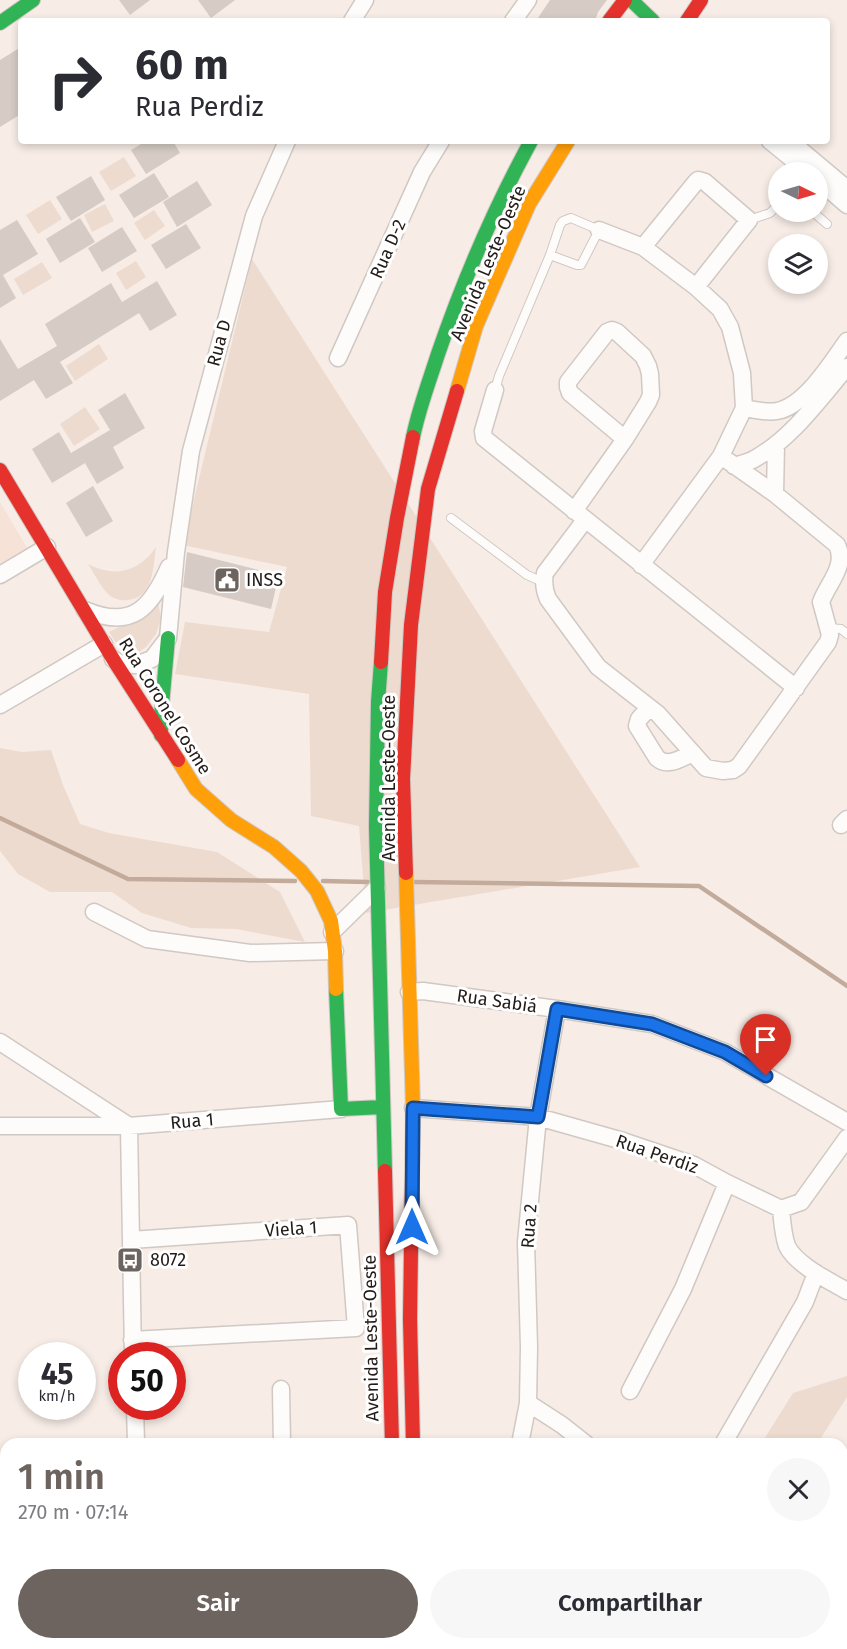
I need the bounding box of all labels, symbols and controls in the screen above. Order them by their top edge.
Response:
text: 60 m [135,40,229,90]
icon: right [36,42,114,120]
text: Rua Perdiz [135,91,264,123]
north arrow [768,162,828,222]
map controls [768,162,828,294]
street label: Avenida Leste-Oeste [445,182,531,344]
street label: Rua D-2 [365,216,411,282]
button: layers [768,234,828,294]
street label: Rua D [202,317,236,369]
public building icon: INSS [212,565,242,595]
place label: INSS [246,569,283,591]
street label: Rua Coronel Cosme [114,633,216,779]
street label: Avenida Leste-Oeste [378,695,400,861]
street label: Rua Sabiá [455,984,539,1018]
pin [740,1014,791,1076]
icon: arrive [749,1023,782,1056]
street label: Rua 1 [169,1108,215,1134]
street label: Rua Perdiz [613,1130,701,1178]
position arrow [380,1195,444,1259]
street label: Rua 2 [516,1203,542,1249]
street label: Viela 1 [264,1216,318,1242]
bus stop icon: 8072 [115,1245,145,1275]
place label: 8072 [150,1249,186,1271]
street label: Avenida Leste-Oeste [359,1255,383,1421]
speed limit sign: 50 [108,1342,186,1420]
text: 45 [41,1356,73,1392]
text: km/h [38,1387,76,1405]
text: 1 min [18,1455,105,1499]
button: close [767,1458,830,1521]
text: 270 m · 07:14 [18,1500,128,1524]
button: Sair [18,1569,418,1638]
button: Compartilhar [430,1569,830,1638]

